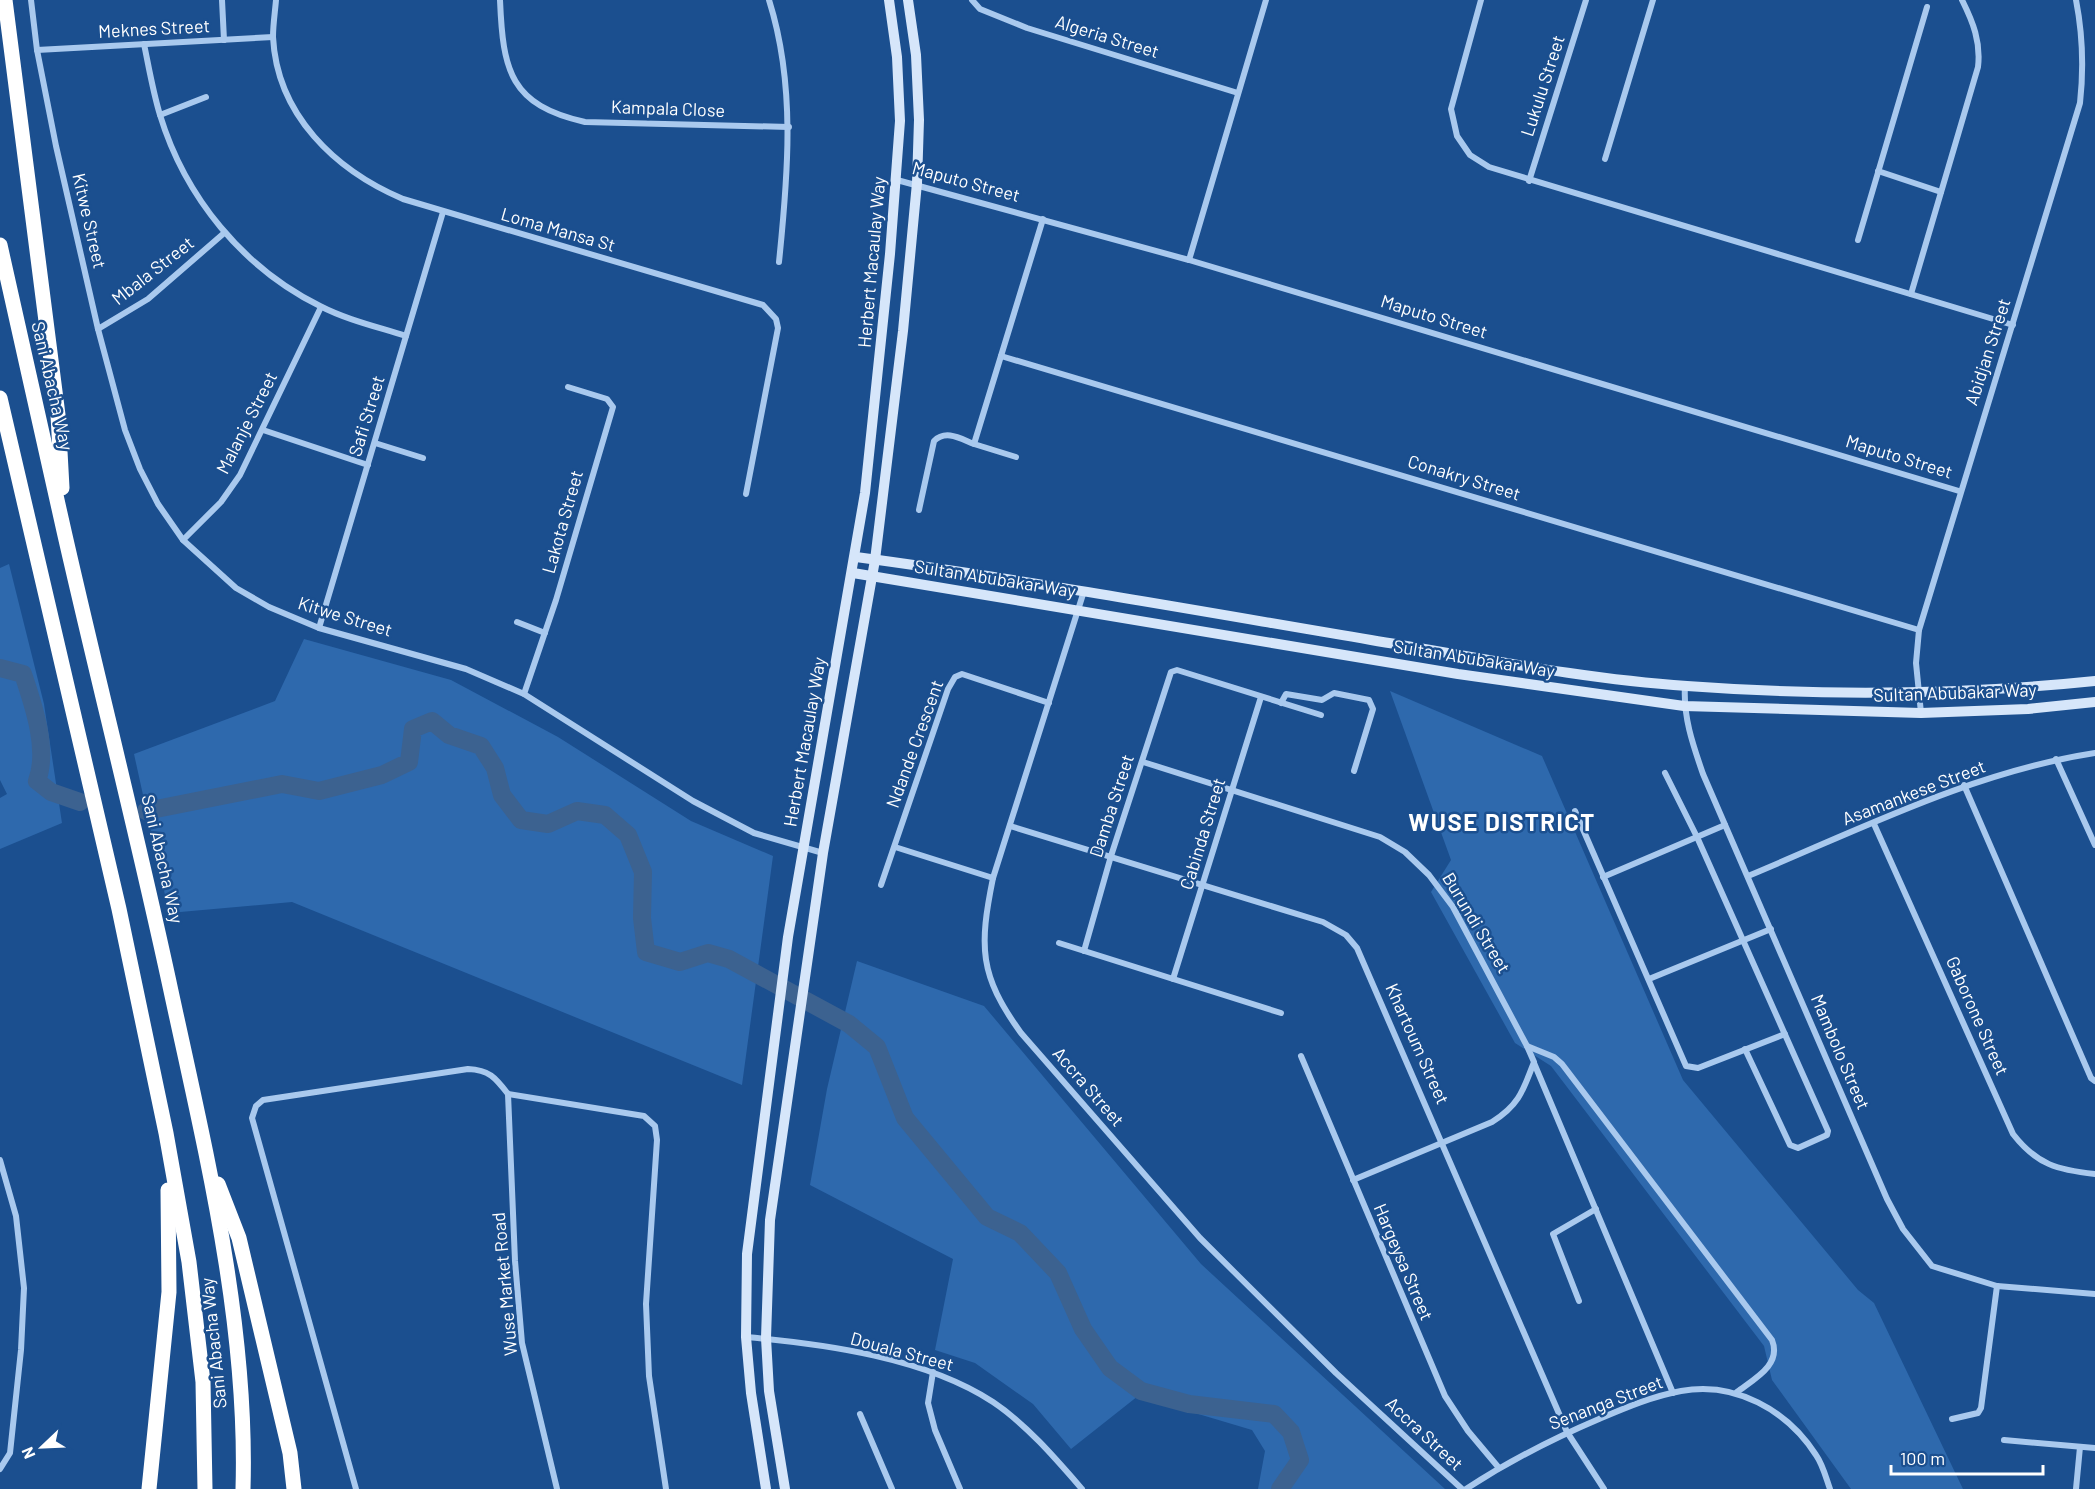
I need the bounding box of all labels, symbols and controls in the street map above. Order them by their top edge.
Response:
street label: Algeria Street [1053,10,1162,62]
street label: Meknes Street [98,14,210,42]
street label: Lukulu Street [1515,32,1569,139]
street label: Kampala Close [611,95,726,121]
street label: Maputo Street [910,156,1022,206]
street label: Kitwe Street [68,171,112,271]
street label: Herbert Macaulay Way [853,175,889,348]
street label: Loma Mansa St [499,202,618,256]
street label: Mbala Street [107,231,198,309]
street label: Maputo Street [1378,289,1490,343]
street label: Abidjan Street [1959,295,2015,408]
street label: Sani Abacha Way [27,319,79,452]
street label: Malanje Street [211,368,281,477]
street label: Safi Street [343,373,389,459]
street label: Maputo Street [1843,429,1955,483]
street label: Conakry Street [1405,449,1523,505]
street label: Lakota Street [537,468,587,576]
street label: Sultan Abubakar Way [913,554,1078,602]
street label: Kitwe Street [296,591,395,641]
street label: Sultan Abubakar Way [1392,634,1557,682]
street label: Herbert Macaulay Way [778,655,830,828]
street label: Ndande Crescent [881,677,947,811]
street label: Sultan Abubakar Way [1873,678,2037,706]
street label: Damba Street [1084,751,1138,860]
street label: Asamankese Street [1839,755,1988,830]
street label: Cabinda Street [1175,775,1229,892]
street label: Sani Abacha Way [137,792,189,925]
district label: WUSE DISTRICT [1408,807,1596,836]
street label: Burundi Street [1438,868,1516,977]
street label: Gaborone Street [1942,953,2014,1078]
street label: Khartoum Street [1381,980,1454,1107]
street label: Mambolo Street [1807,991,1875,1113]
street label: Accra Street [1048,1042,1129,1130]
street label: Hargeysa Street [1369,1200,1438,1323]
street label: Wuse Market Road [487,1211,521,1357]
street label: Sani Abacha Way [195,1276,231,1410]
street label: Douala Street [848,1327,956,1375]
street label: Senanga Street [1546,1370,1666,1434]
street label: Accra Street [1381,1392,1468,1475]
north arrow [12,1417,72,1477]
scale bar [1891,1438,2042,1476]
text: N [17,1444,39,1462]
text: 100 m [1900,1447,1945,1469]

